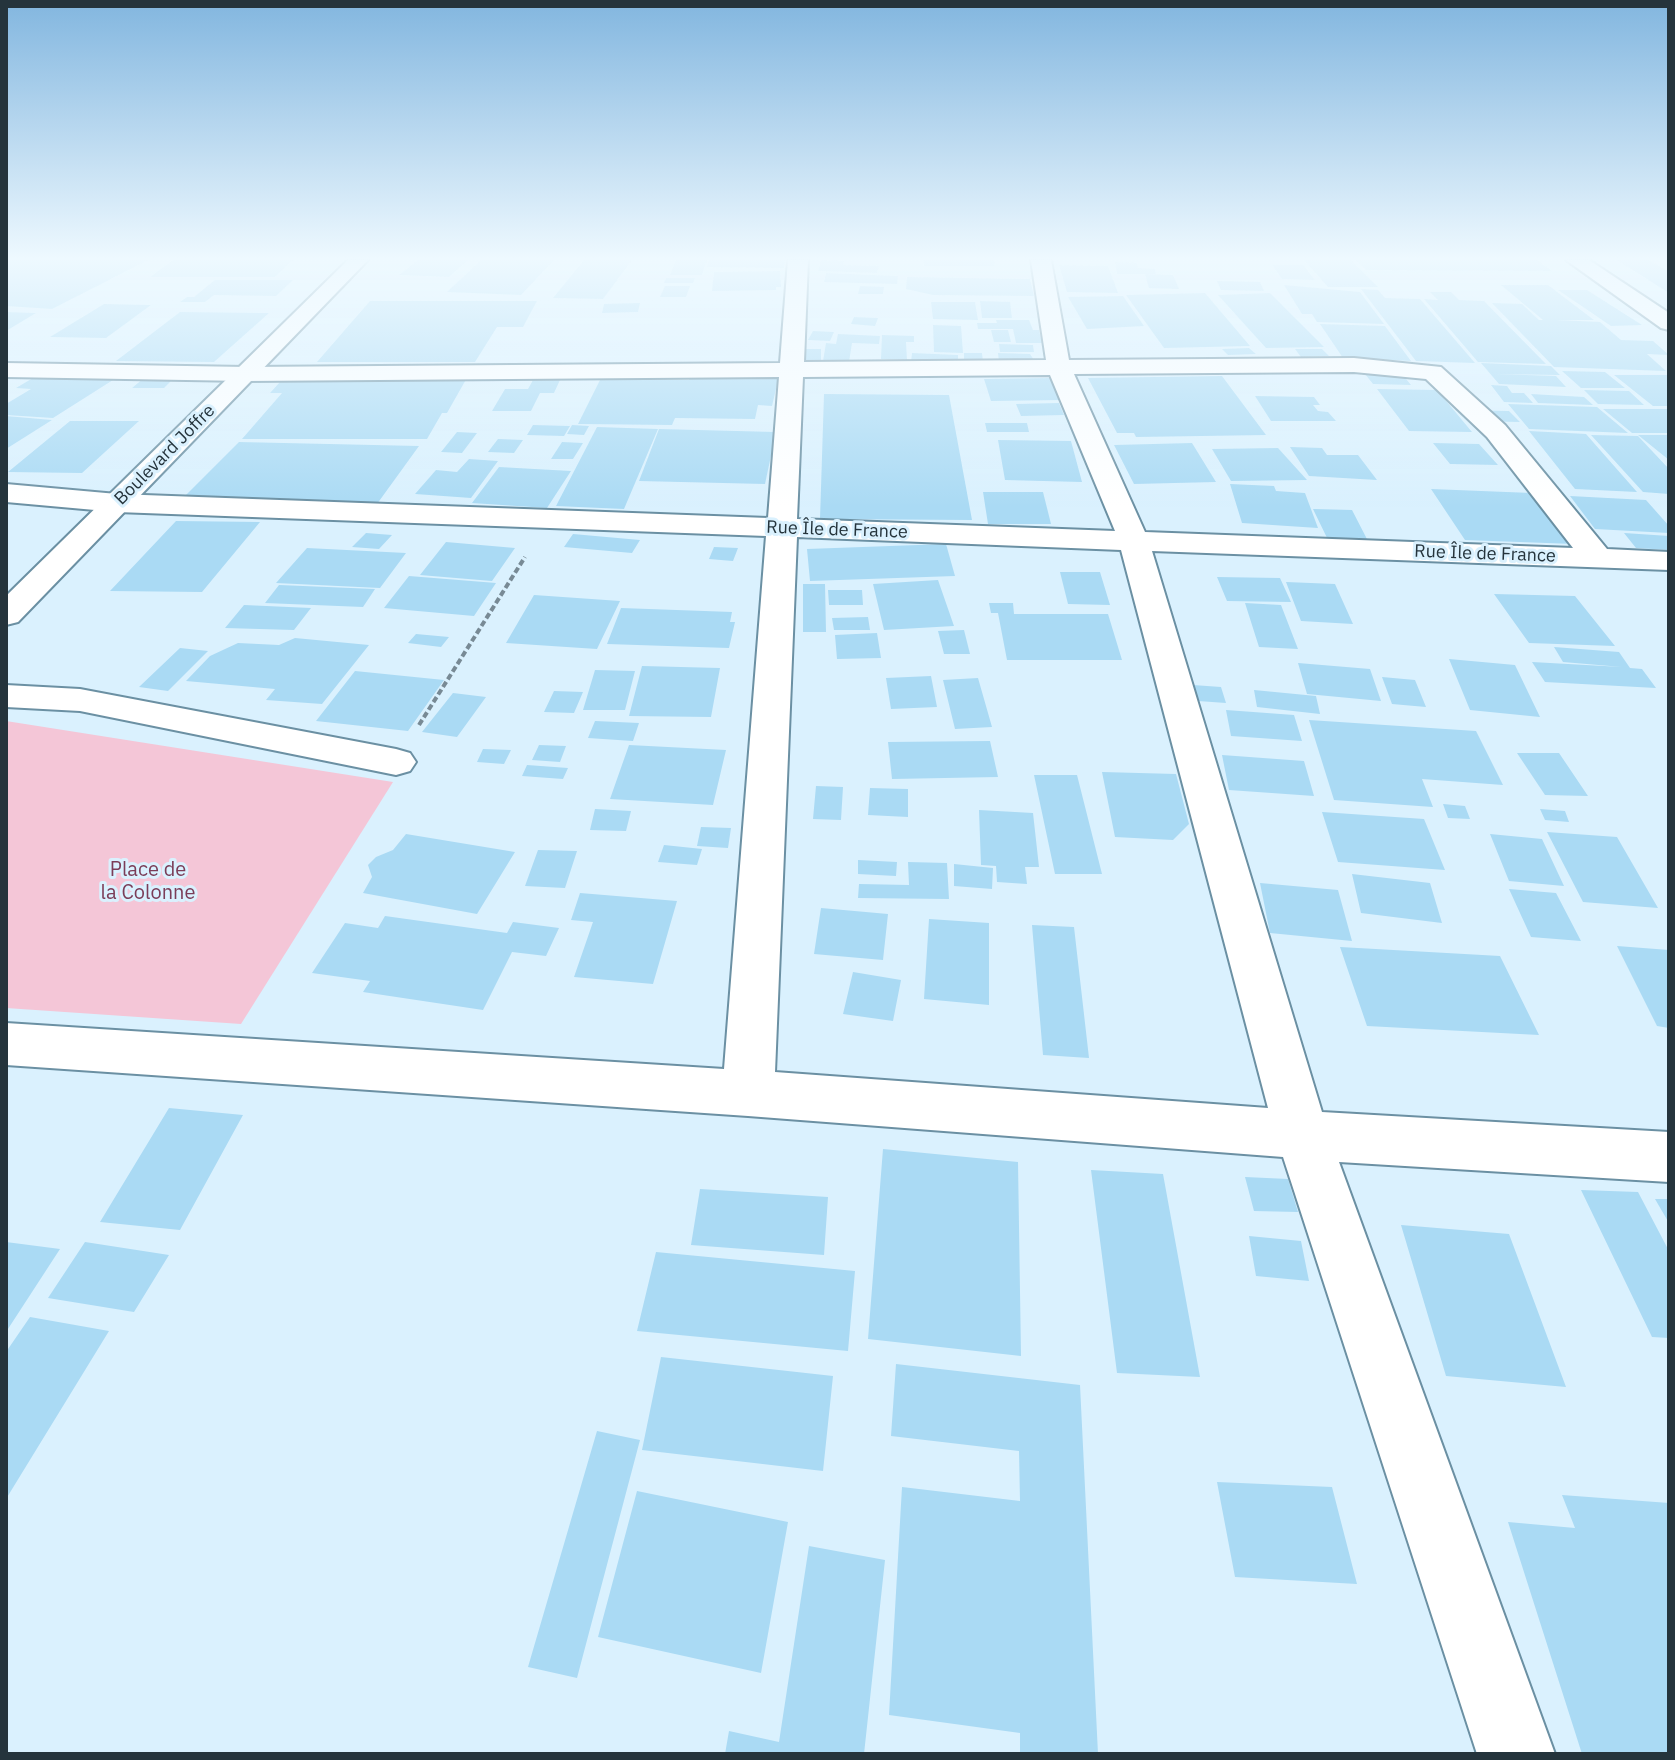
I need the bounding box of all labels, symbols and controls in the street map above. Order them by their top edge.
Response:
street label: Boulevard Joffre [110,400,220,510]
street label: Rue Île de France [766,517,908,543]
street label: Rue Île de France [1414,541,1556,567]
park label: Place de la Colonne [101,858,195,905]

